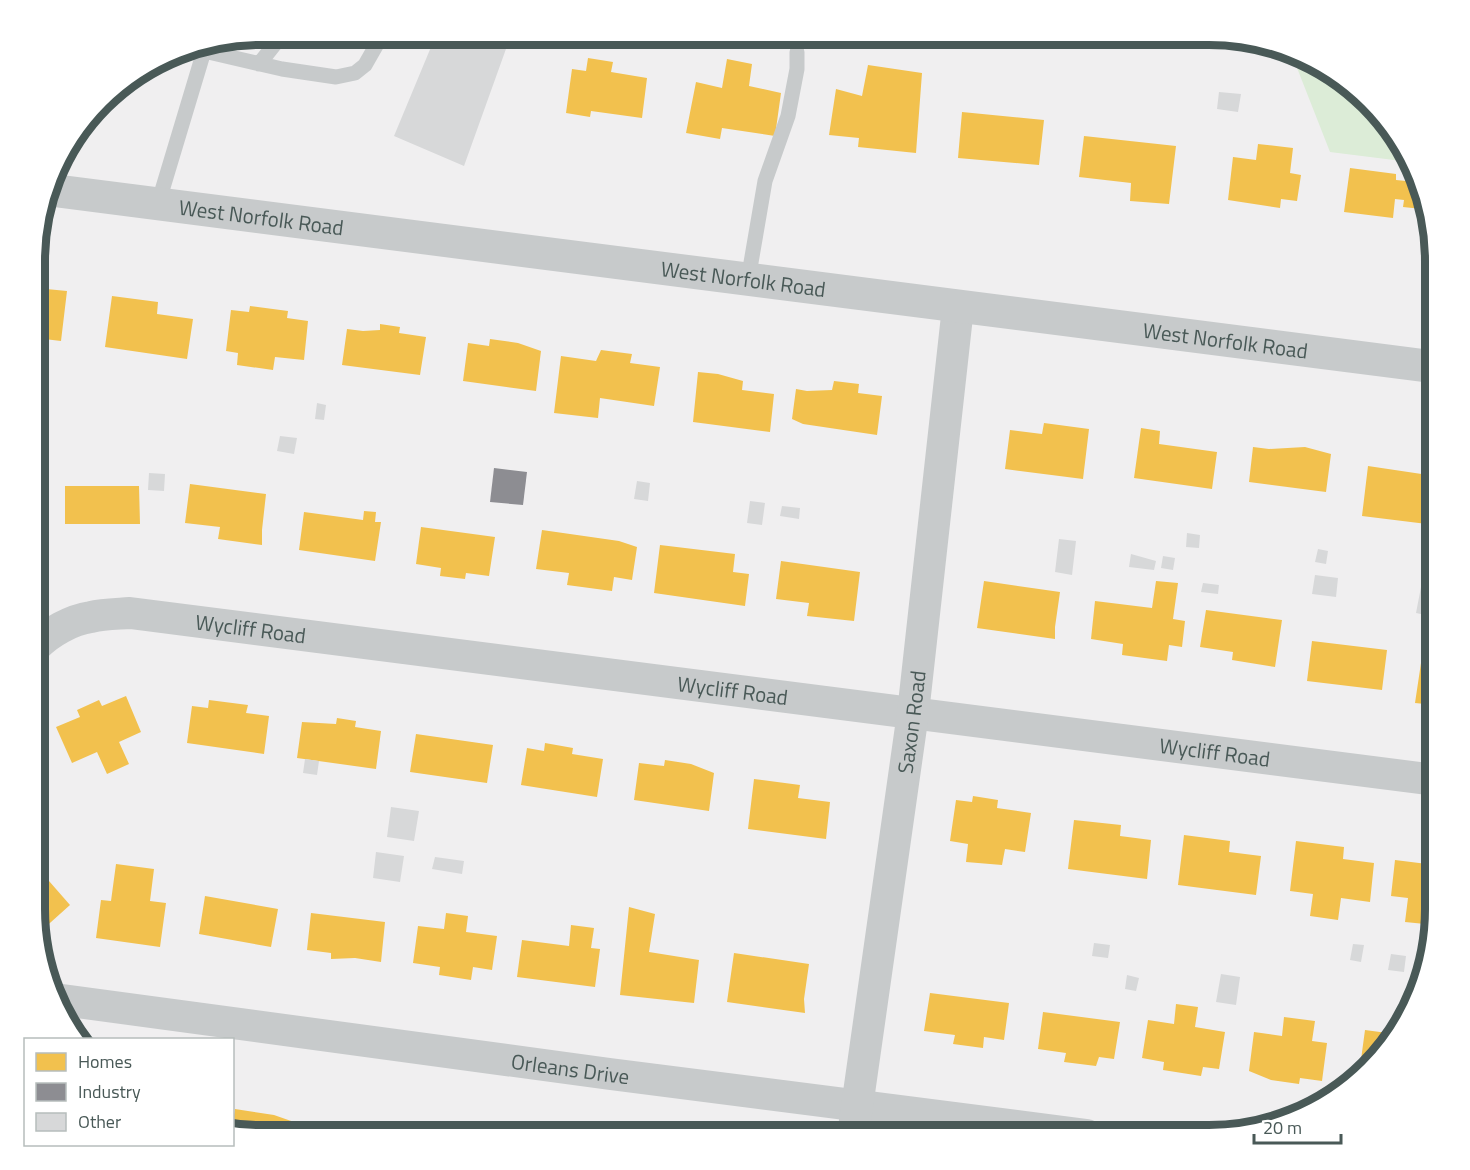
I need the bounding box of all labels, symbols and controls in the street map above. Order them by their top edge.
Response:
street label: West Norfolk Road [177,191,346,243]
street label: West Norfolk Road [659,252,828,305]
street label: West Norfolk Road [1141,314,1310,367]
street label: Wycliff Road [193,606,308,651]
street label: Wycliff Road [676,667,790,713]
street label: Saxon Road [889,669,934,776]
street label: Wycliff Road [1158,729,1272,775]
legend [24,1038,234,1146]
street label: Orleans Drive [509,1045,631,1092]
text: Homes [78,1048,132,1075]
text: Industry [78,1078,141,1105]
scale bar [1254,1107,1341,1145]
text: Other [78,1108,121,1135]
text: 20 m [1263,1114,1302,1141]

